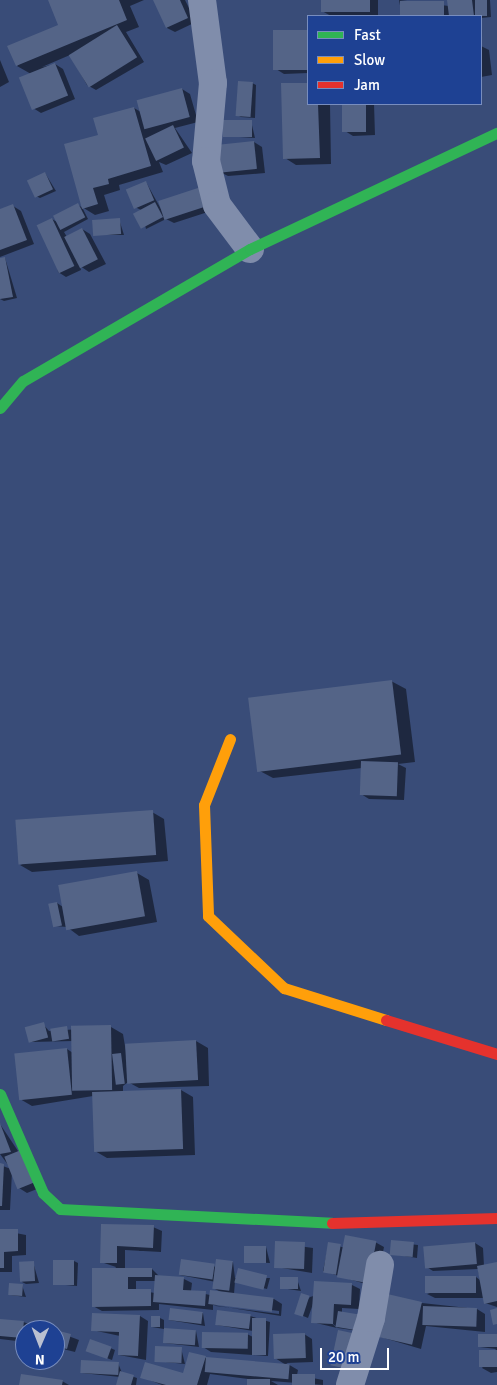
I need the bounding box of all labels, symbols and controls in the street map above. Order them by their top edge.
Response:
legend [307,15,482,105]
text: Fast [354,26,381,44]
text: Slow [354,51,385,69]
text: Jam [354,76,380,94]
north arrow [15,1320,65,1370]
scale bar [322,1338,391,1370]
text: 20 m [328,1348,359,1366]
text: N [35,1351,45,1368]

